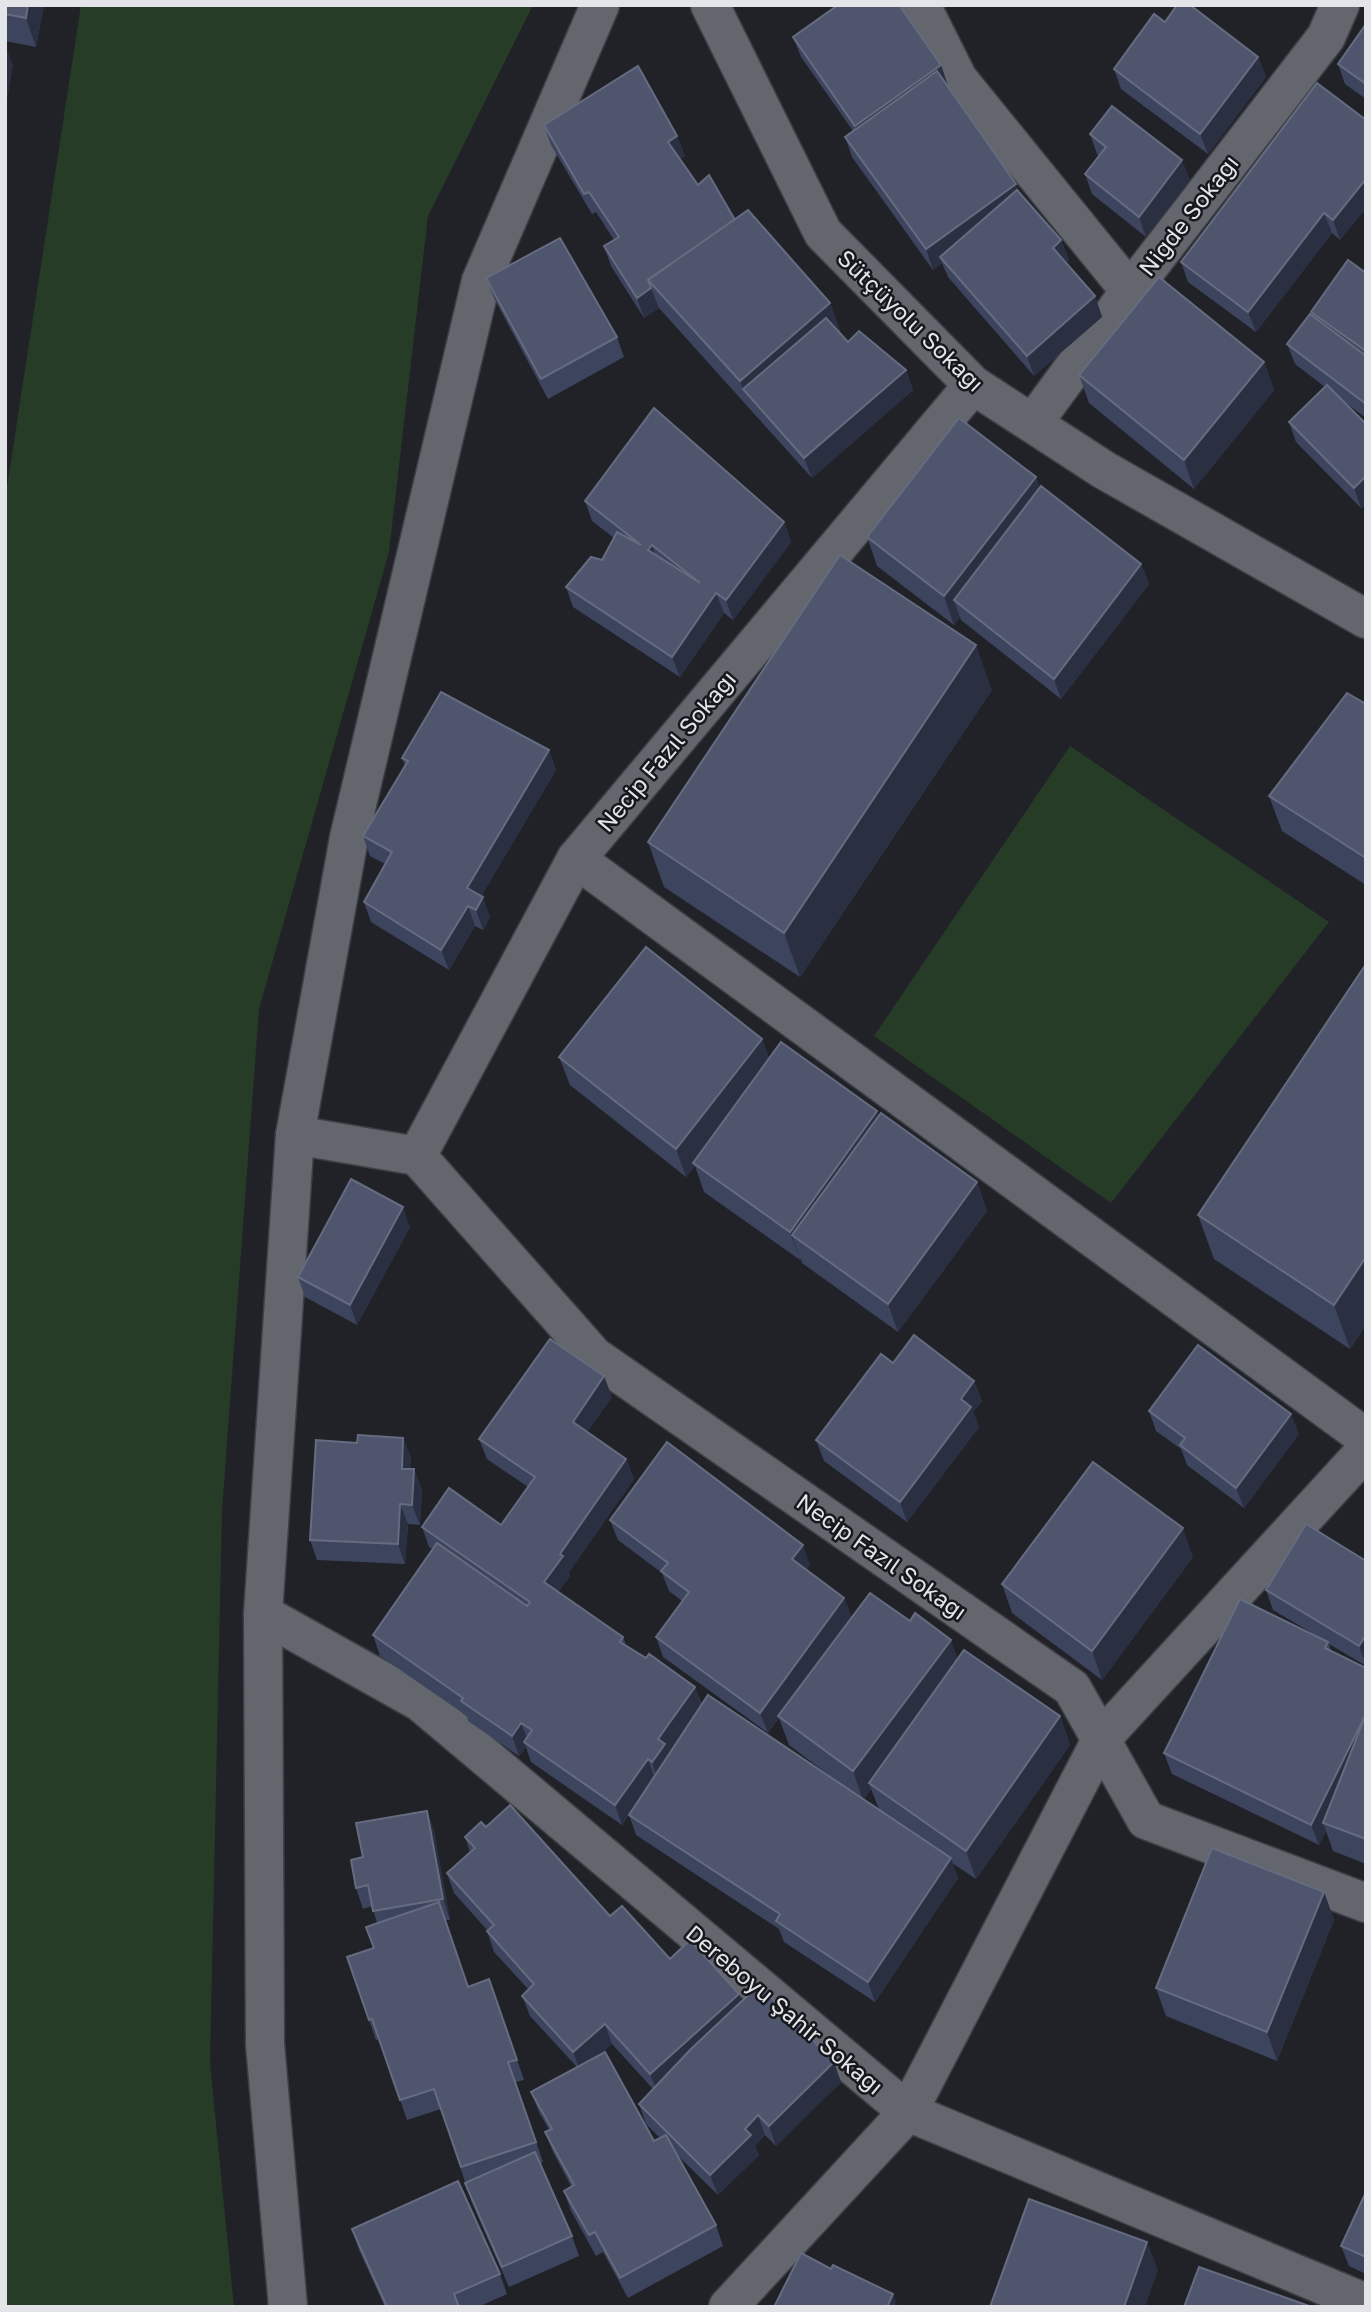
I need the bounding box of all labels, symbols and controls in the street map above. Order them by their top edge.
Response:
street label: Niğde Sokağı [1132,149,1244,281]
street label: Sütçüyolu Sokağı [832,243,990,397]
street label: Necip Fazıl Sokağı [591,665,741,837]
street label: Necip Fazıl Sokağı [792,1487,972,1625]
street label: Dereboyu Şahir Sokağı [681,1918,889,2100]

